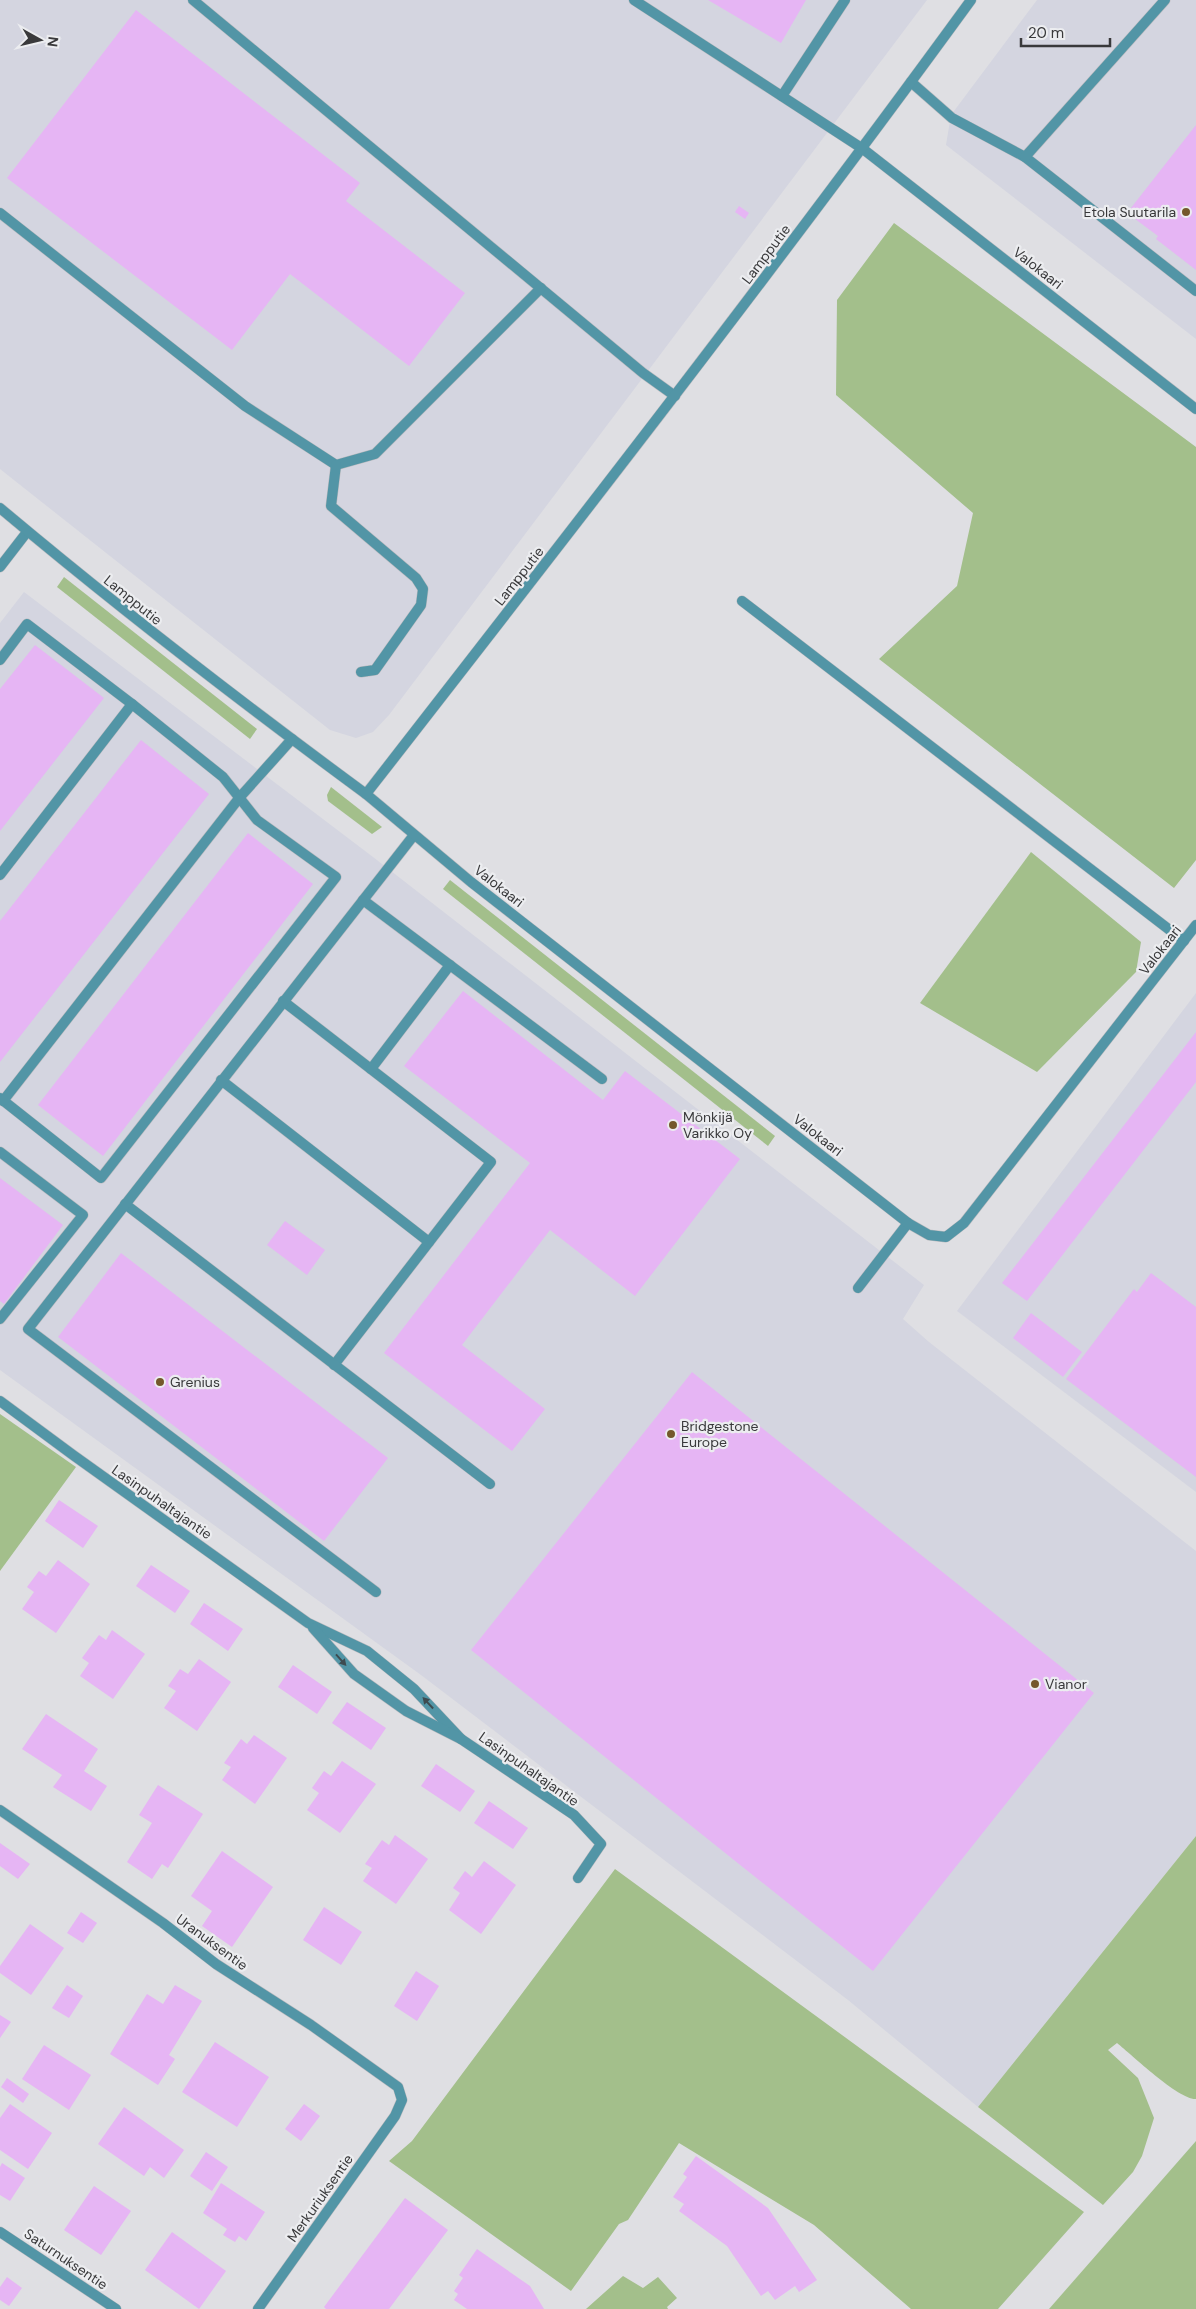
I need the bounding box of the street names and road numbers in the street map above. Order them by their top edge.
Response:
street label: Lampputie [738,221,794,287]
street label: Valokaari [1009,243,1067,293]
street label: Lampputie [490,543,548,609]
street label: Lampputie [100,571,166,629]
street label: Valokaari [470,861,528,911]
street label: Valokaari [1135,921,1185,979]
street label: Valokaari [789,1110,847,1160]
street label: Lasinpuhaltajantie [109,1461,216,1543]
street label: Lasinpuhaltajantie [476,1728,583,1810]
street label: Uranuksentie [173,1910,252,1974]
street label: Merkuriuksentie [283,2151,357,2245]
street label: Saturnuksentie [21,2224,111,2294]

